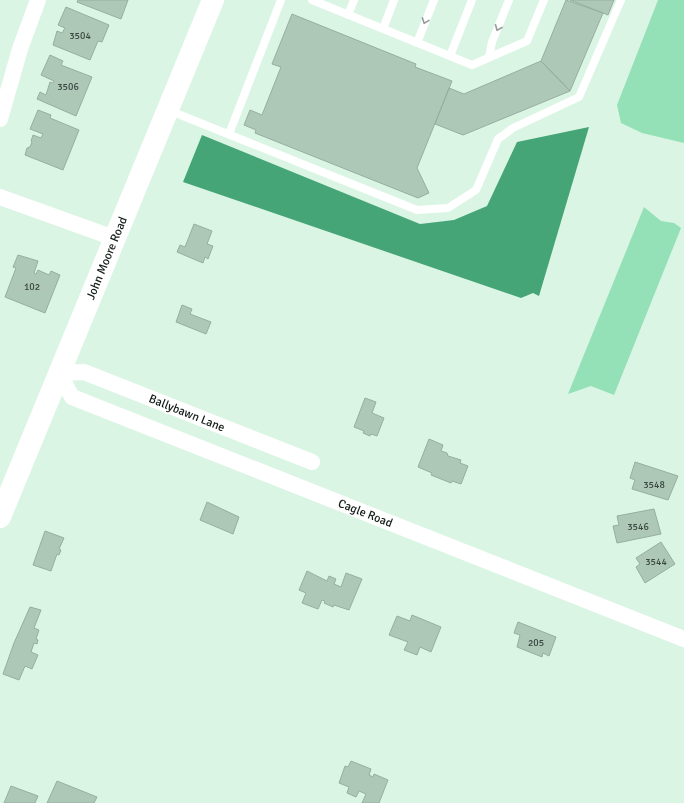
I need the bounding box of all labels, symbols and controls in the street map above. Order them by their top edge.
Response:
one-way arrow [422,18,430,25]
one-way arrow [494,25,502,32]
house number: 3504 [69,30,91,42]
house number: 3506 [57,81,79,93]
street label: John Moore Road [83,215,131,302]
house number: 102 [24,281,40,293]
street label: Ballybawn Lane [147,391,227,436]
house number: 3548 [643,479,665,491]
street label: Cagle Road [336,496,395,531]
house number: 3546 [627,521,649,533]
house number: 3544 [645,556,667,568]
house number: 205 [528,637,544,649]

